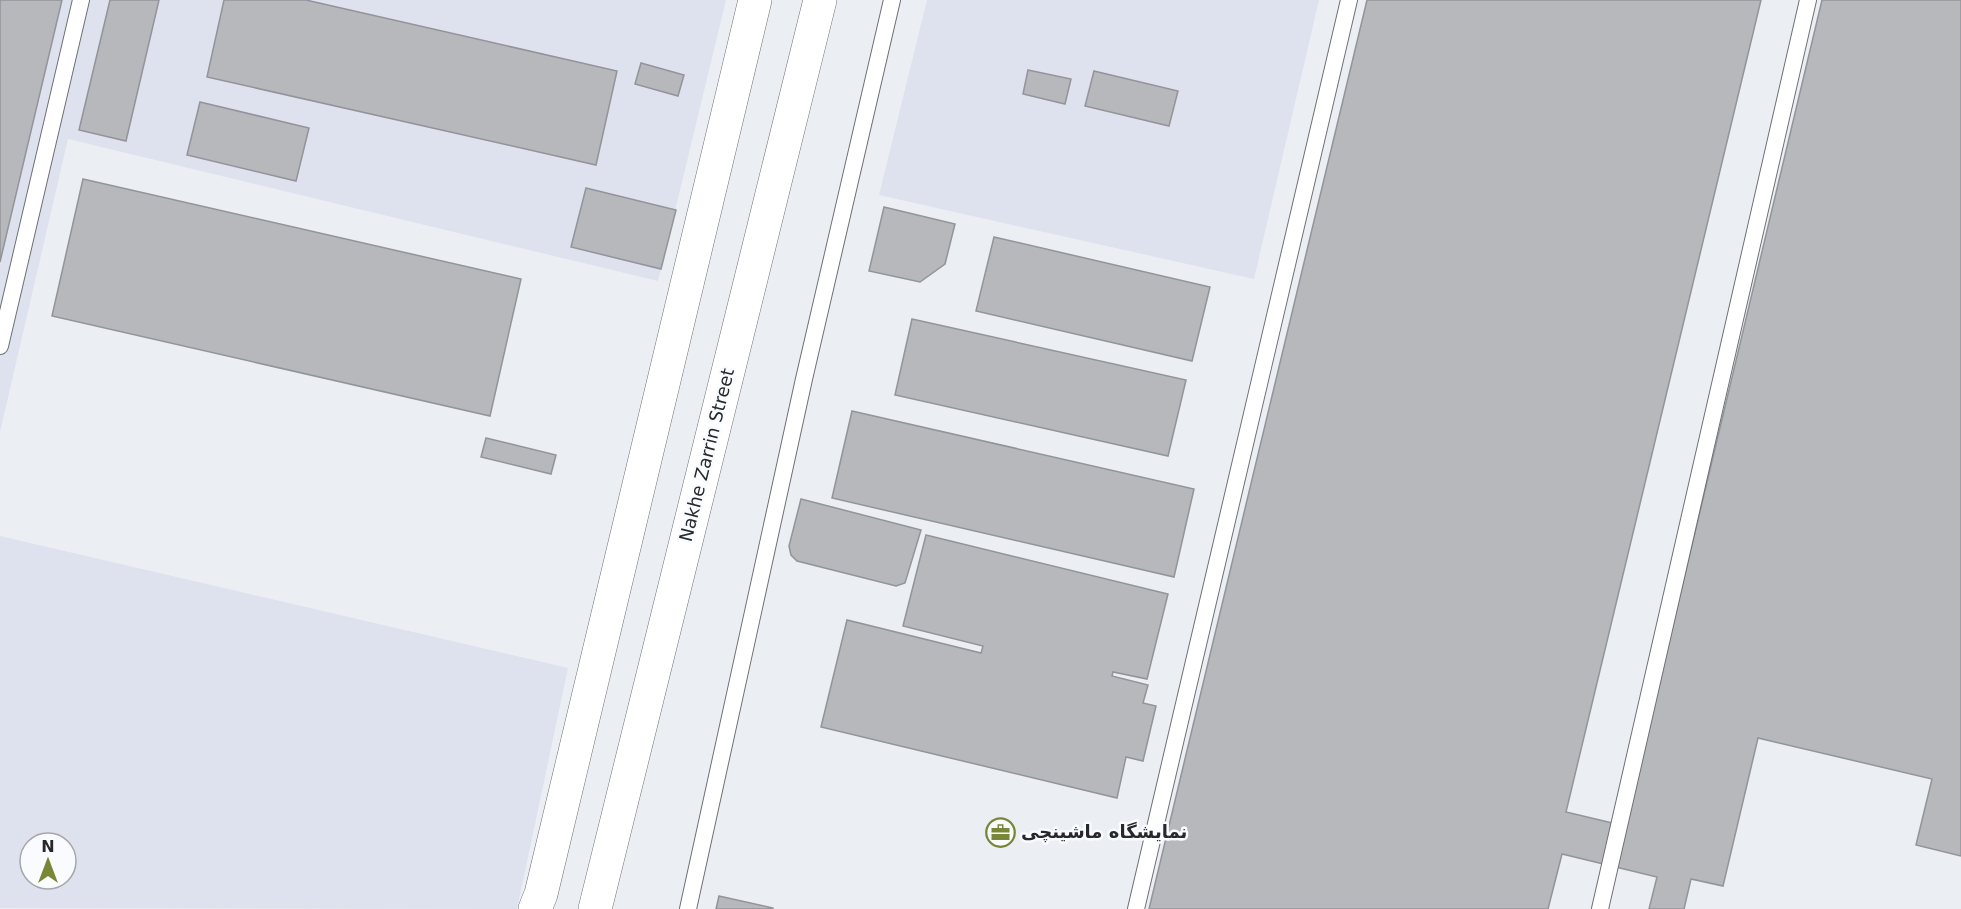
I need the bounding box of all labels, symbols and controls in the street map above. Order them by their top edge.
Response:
street label: Nakhe Zarrin Street [675,366,738,544]
office icon: نمایشگاه ماشینچی [984,816,1016,848]
place label: نمایشگاه ماشینچی [1021,821,1187,843]
north arrow [18,831,78,891]
text: N [41,837,55,856]

